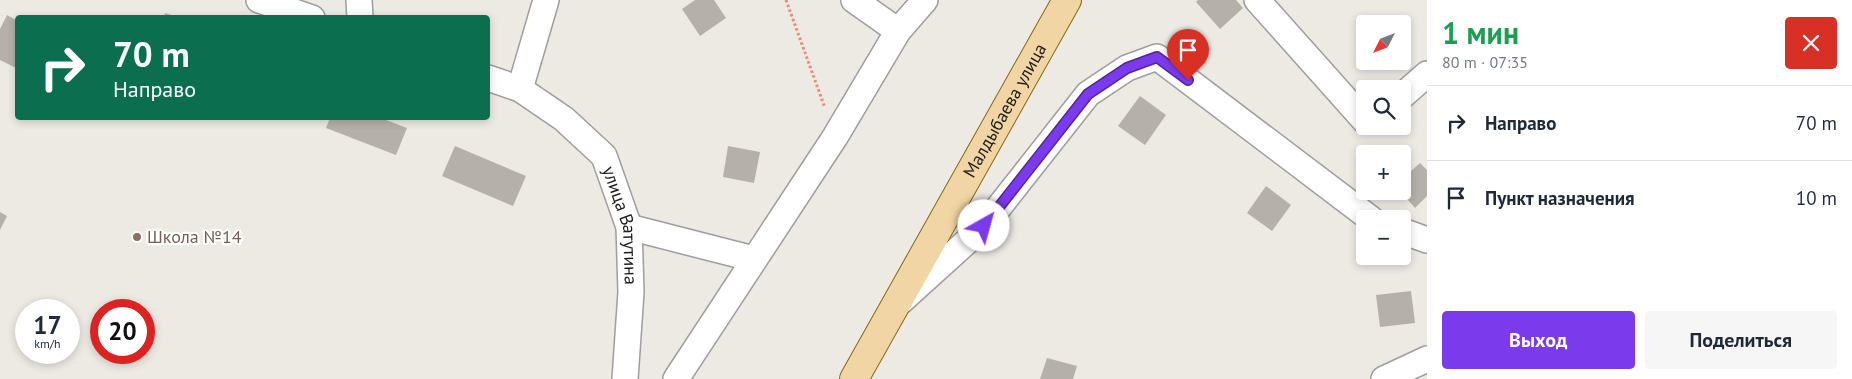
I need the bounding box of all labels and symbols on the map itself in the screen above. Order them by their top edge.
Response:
north arrow [1356,15,1411,70]
pin [1167,29,1209,80]
street label: Малдыбаева улица [958,39,1051,181]
street label: улица Ватутина [598,163,643,285]
position arrow [957,199,1009,251]
place label: Школа №14 [147,225,242,248]
marker: Школа №14 [131,231,143,243]
speed limit sign: 20 [90,299,155,364]

